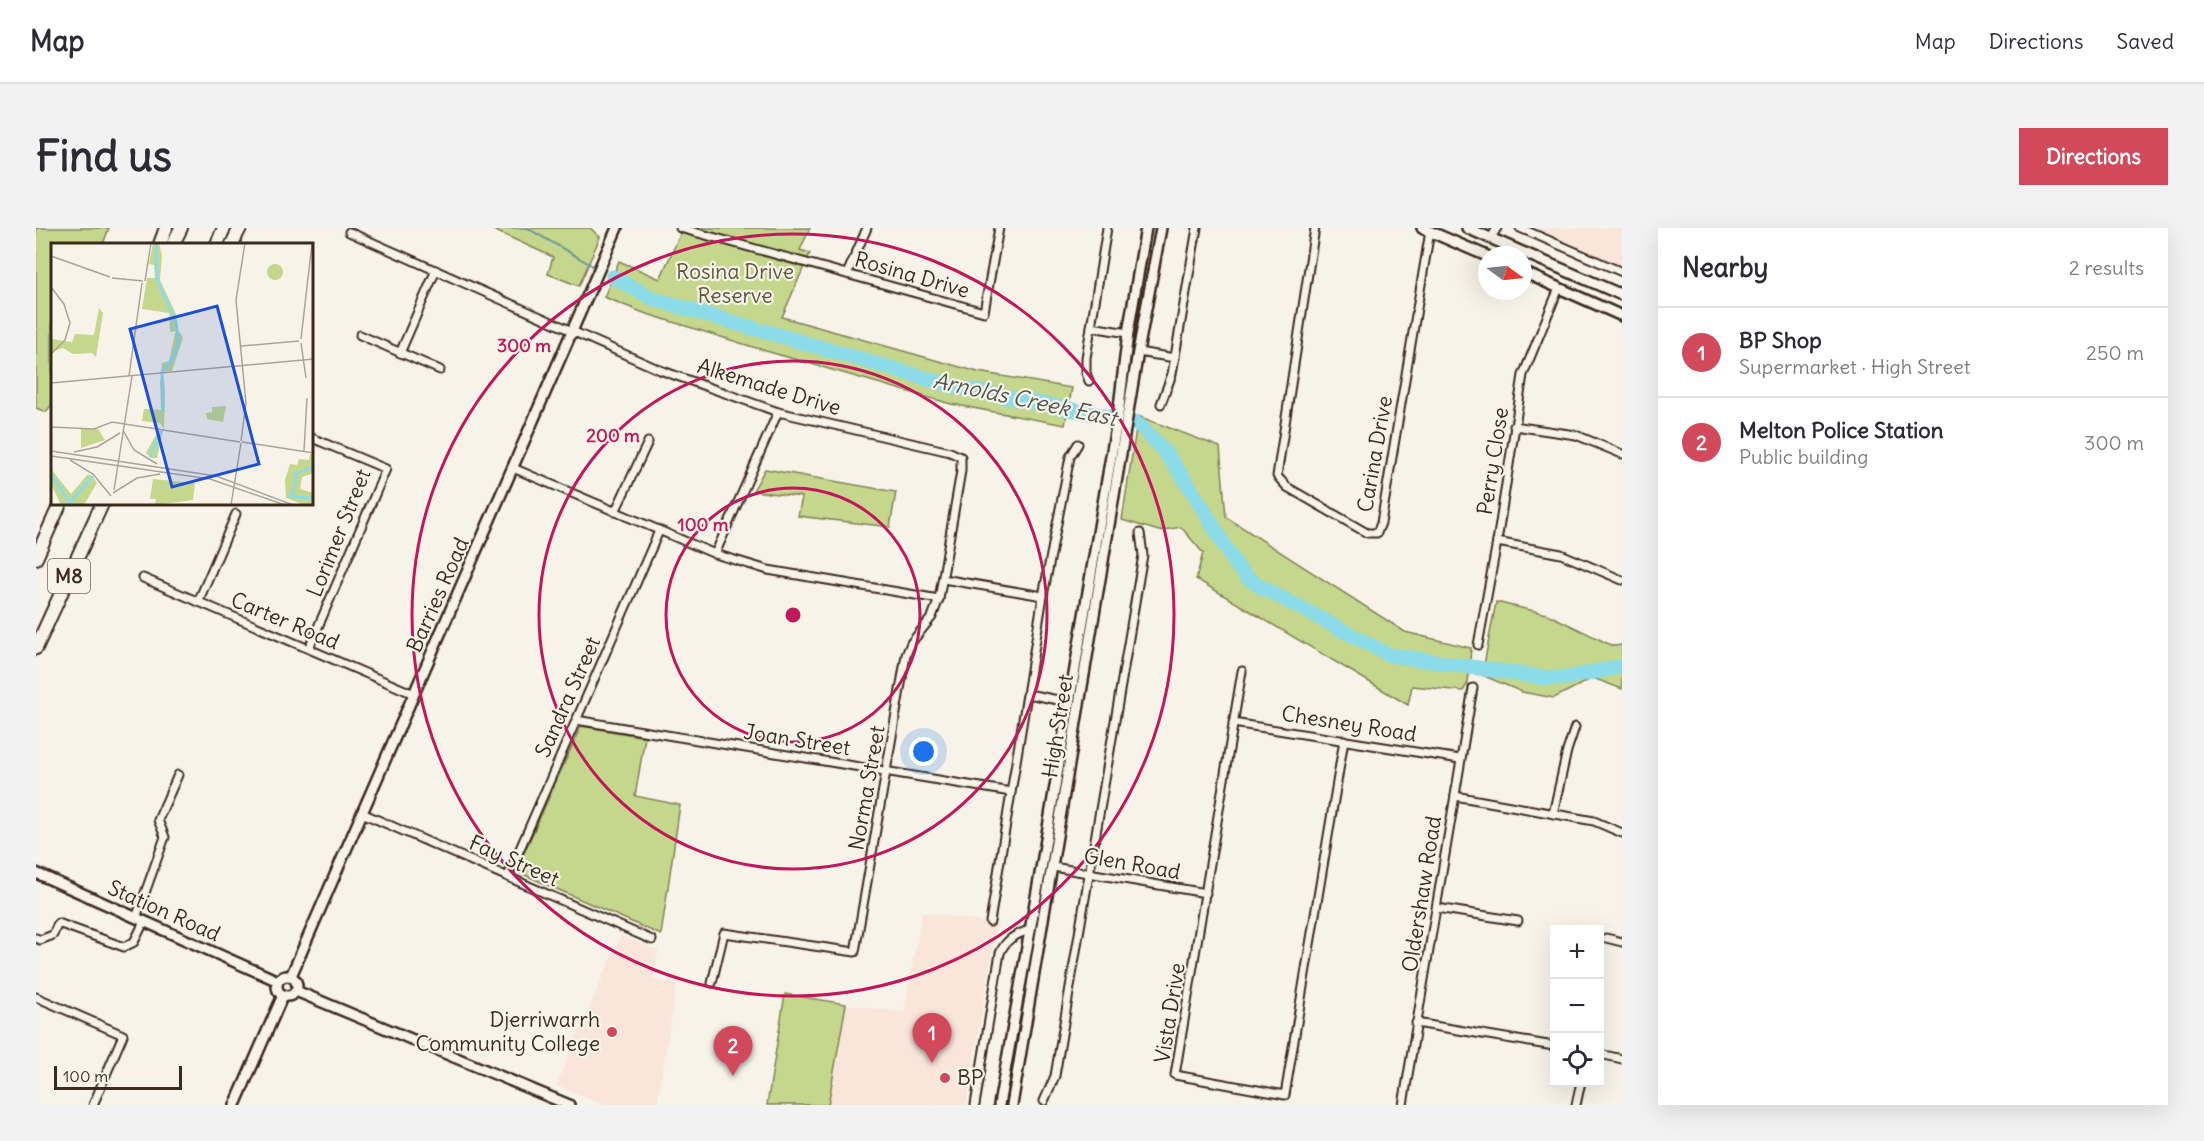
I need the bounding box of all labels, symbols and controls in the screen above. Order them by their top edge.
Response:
text: Map [30,23,84,59]
text: Map [1915,28,1956,55]
text: Directions [1989,28,2083,55]
text: Saved [2116,28,2174,55]
button: Directions [2019,128,2168,185]
text: Find us [36,130,172,182]
inset map [51,243,314,506]
street label: Rosina Drive [852,245,973,304]
north arrow [1478,246,1532,300]
text: Nearby [1682,251,1768,284]
text: 2 results [2069,255,2144,280]
park label: Rosina Drive Reserve [676,258,794,309]
text: BP Shop [1739,326,1822,354]
text: 300 m [497,334,551,357]
text: 1 [1698,340,1705,365]
text: 250 m [2086,340,2144,365]
street label: Alkemade Drive [694,352,844,421]
text: Supermarket · High Street [1739,354,1970,379]
water label: Arnolds Creek East [931,366,1122,433]
street label: Carina Drive [1351,394,1398,514]
street label: Perry Close [1471,405,1514,517]
text: Melton Police Station [1739,416,1943,444]
text: 200 m [586,424,640,447]
text: 2 [1696,430,1707,455]
text: 300 m [2084,430,2144,455]
text: Public building [1739,444,1868,469]
street label: Lorimer Street [301,465,376,601]
text: 100 m [678,513,729,536]
street label: Barries Road [400,533,475,656]
road number: M8 [48,559,90,593]
street label: Carter Road [227,586,343,655]
centre of rings [783,605,803,625]
street label: Sandra Street [529,632,606,761]
street label: High Street [1036,672,1079,780]
street label: Chesney Road [1280,699,1419,748]
street label: Joan Street [742,718,852,761]
street label: Norma Street [842,723,891,852]
your location [909,737,938,766]
street label: Oldershaw Road [1396,814,1447,974]
street label: Fay Street [465,829,563,892]
street label: Glen Road [1082,842,1182,885]
street label: Station Road [104,874,225,947]
map controls [1550,925,1604,1087]
button: + [1550,925,1604,979]
street label: Vista Drive [1148,961,1191,1065]
button: − [1550,979,1604,1033]
place label: Djerriwarrh Community College [416,1006,600,1057]
pin: 1 [912,1014,952,1063]
marker: Djerriwarrh Community College [605,1025,619,1039]
pin: 2 [714,1026,752,1076]
button: locate [1550,1033,1604,1087]
scale bar [54,1063,182,1090]
place label: BP [957,1064,983,1091]
text: 100 m [63,1066,108,1086]
marker: BP [938,1071,952,1085]

